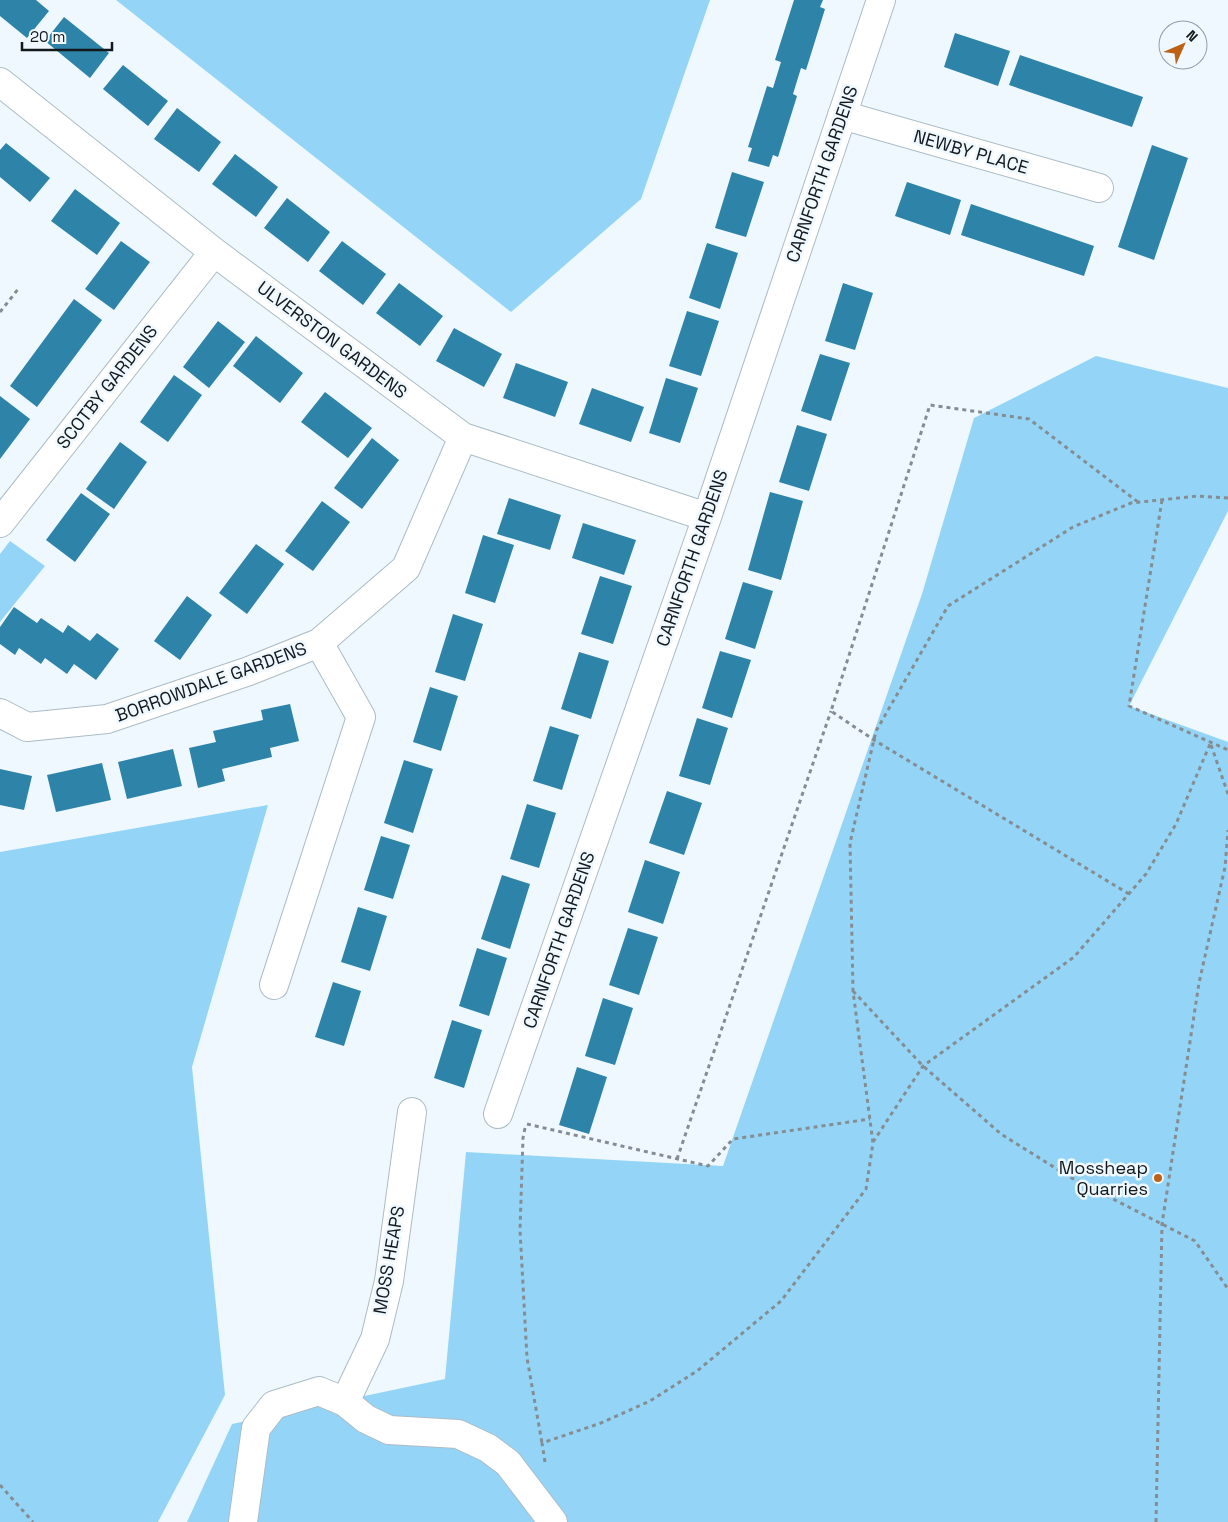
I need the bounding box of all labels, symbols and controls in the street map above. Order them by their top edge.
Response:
scale bar [22,20,112,52]
north arrow [1158,20,1208,70]
text: N [1183,26,1202,45]
text: 20 m [30,27,65,46]
street label: CARNFORTH GARDENS [780,82,863,265]
street label: NEWBY PLACE [911,124,1031,179]
street label: ULVERSTON GARDENS [253,276,412,403]
street label: SCOTBY GARDENS [51,320,162,453]
street label: CARNFORTH GARDENS [650,466,733,649]
street label: BORROWDALE GARDENS [112,636,310,727]
street label: CARNFORTH GARDENS [517,848,600,1031]
place label: Mossheap Quarries [1059,1156,1148,1200]
marker: Mossheap Quarries [1152,1172,1164,1184]
street label: MOSS HEAPS [368,1204,409,1316]

